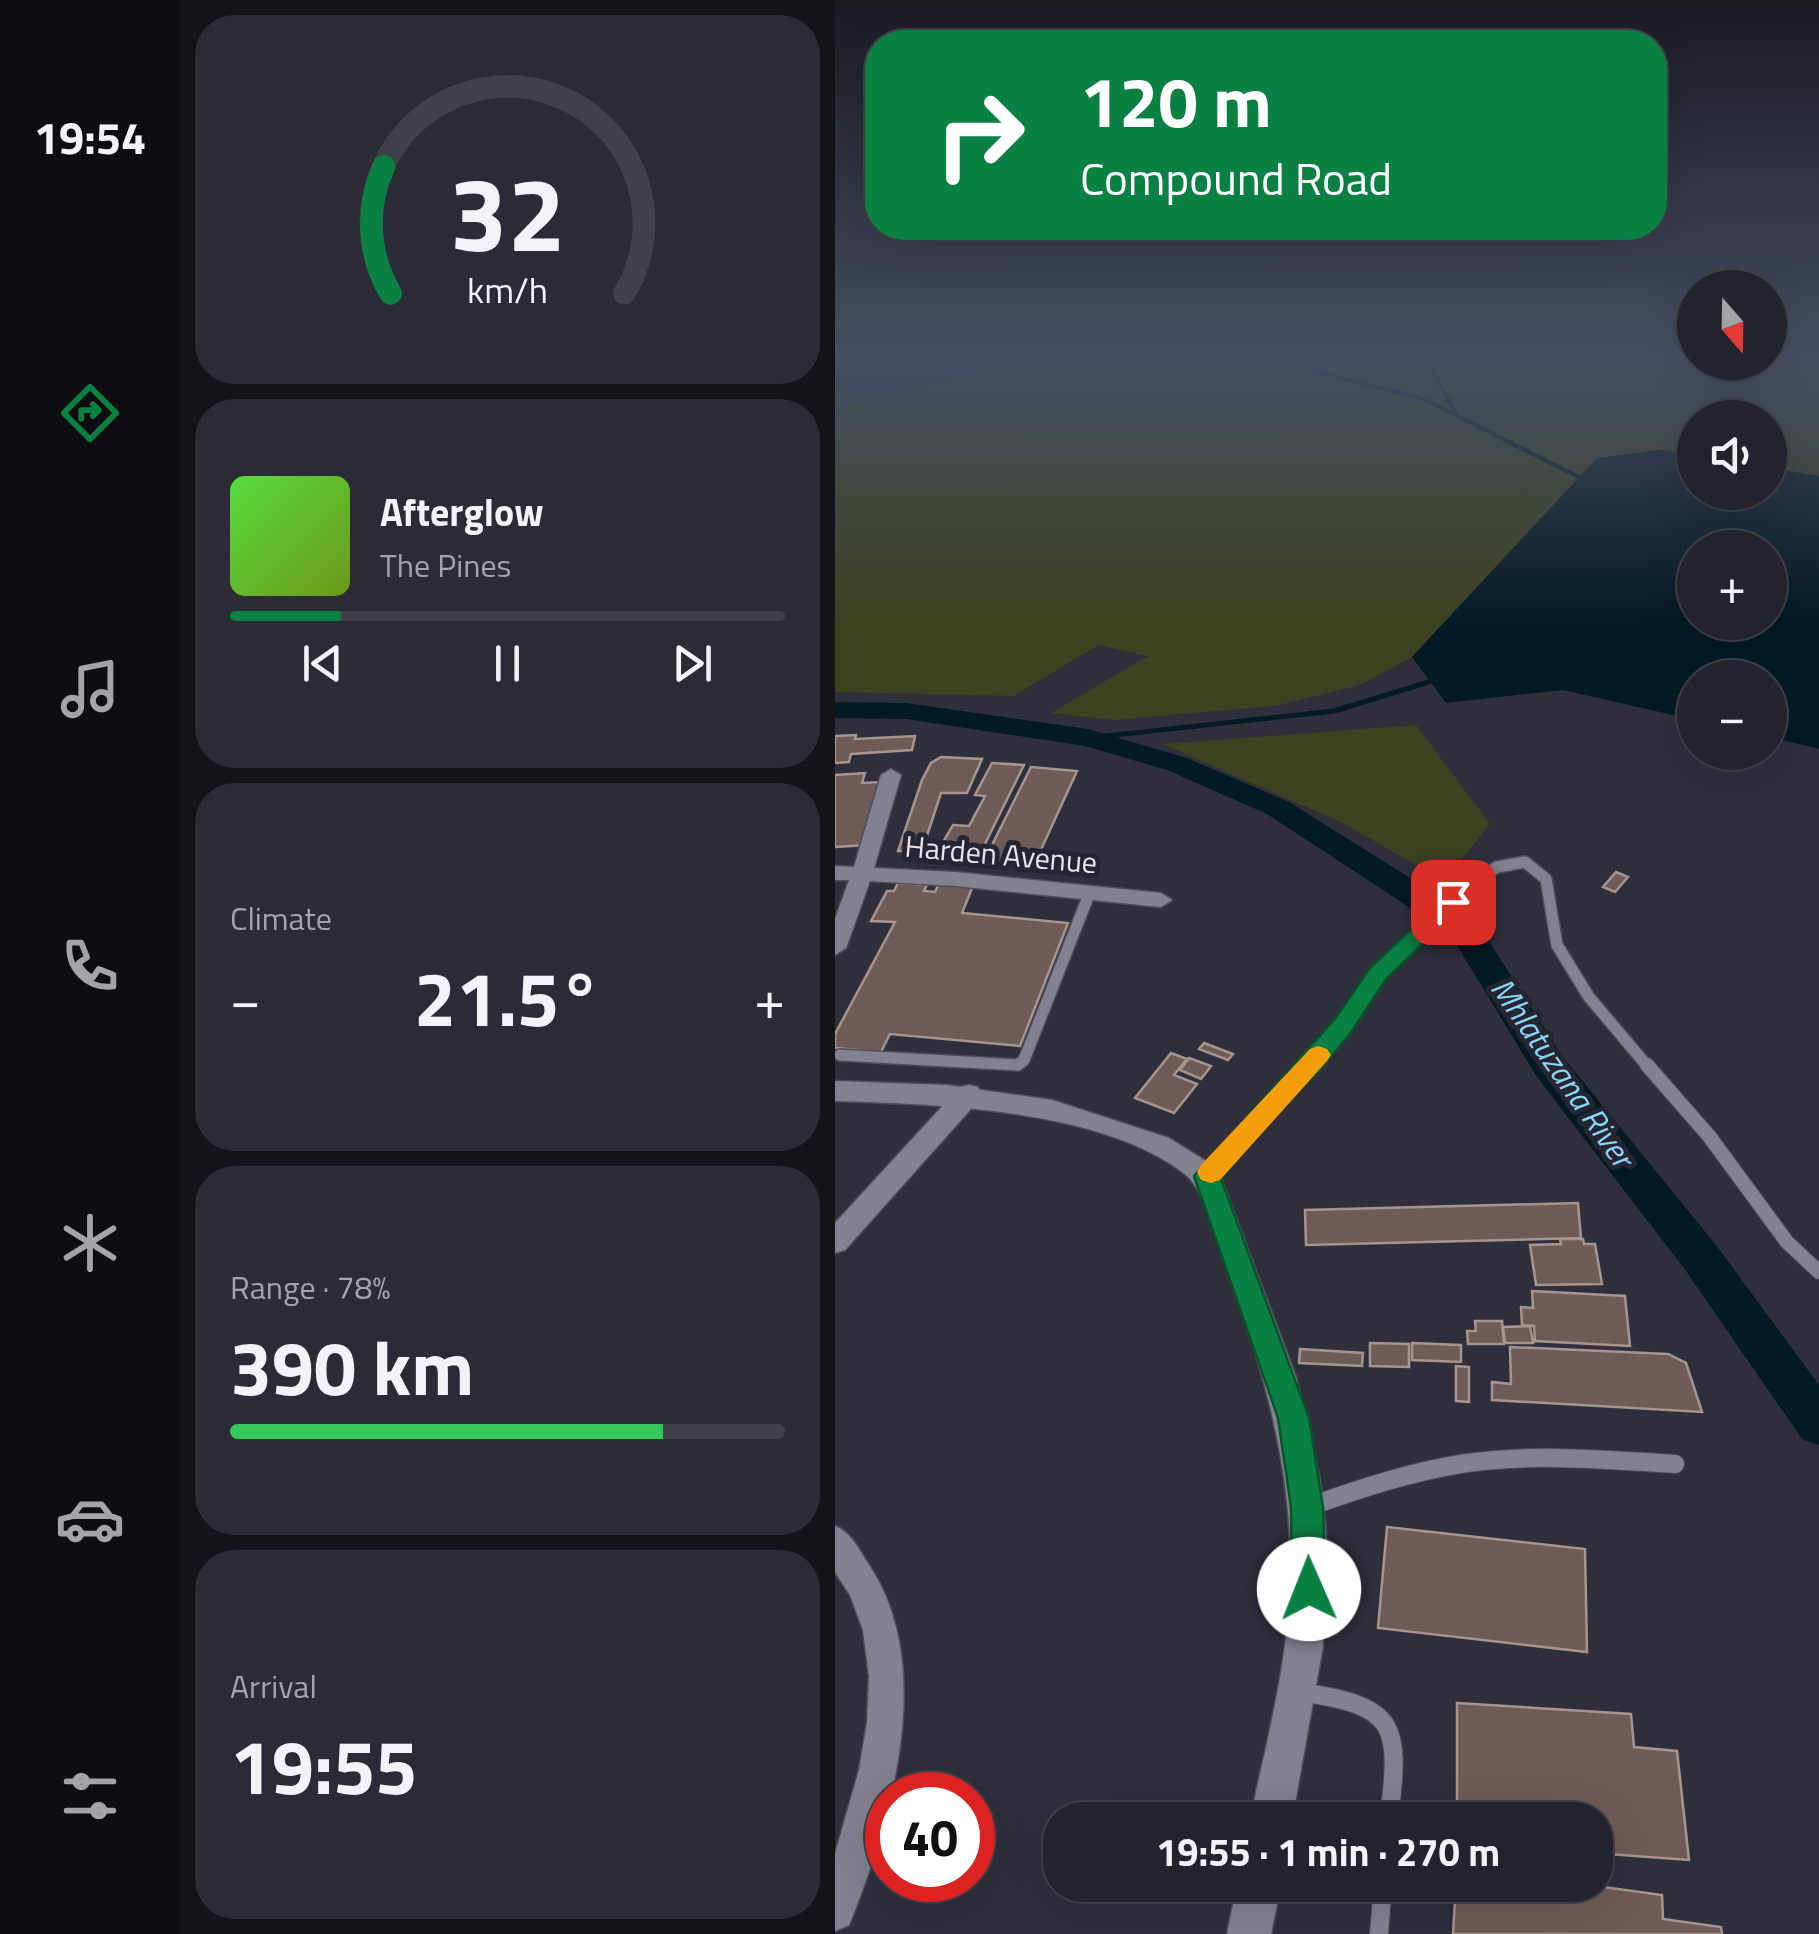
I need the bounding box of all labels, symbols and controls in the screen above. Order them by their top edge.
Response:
text: 120 m [1080,48,1272,154]
icon: right [915,70,1045,200]
text: 19:54 [34,103,146,171]
text: 32 [449,133,566,291]
text: Compound Road [1080,144,1392,212]
text: km/h [467,262,548,317]
north arrow [1677,270,1787,380]
map controls [1677,270,1787,770]
icon: directions [55,378,125,448]
button: sound [1677,400,1787,510]
text: Afterglow [380,483,544,541]
button: + [1677,530,1787,640]
text: The Pines [380,541,511,589]
icon: previous [295,636,350,691]
icon: pause [480,636,535,691]
icon: next [665,636,720,691]
icon: music [55,654,125,724]
button: − [1677,660,1787,770]
street label: Harden Avenue [903,823,1099,885]
pin [1411,860,1496,945]
icon: arrive [1426,875,1481,930]
text: Climate [230,894,332,942]
icon: phone [55,931,125,1001]
text: 21.5° [414,941,601,1055]
text: − [230,957,261,1040]
text: + [754,957,785,1040]
water label: Mhlatuzana River [1480,967,1648,1180]
icon: climate [55,1208,125,1278]
text: Range · 78% [230,1263,390,1311]
text: 390 km [230,1310,474,1424]
icon: car [55,1484,125,1554]
position arrow [1257,1537,1361,1641]
text: Arrival [230,1662,317,1710]
text: 19:55 [230,1709,417,1823]
icon: filters [55,1761,125,1831]
speed limit sign: 40 [865,1772,995,1902]
text: 19:55 · 1 min · 270 m [1156,1823,1500,1881]

